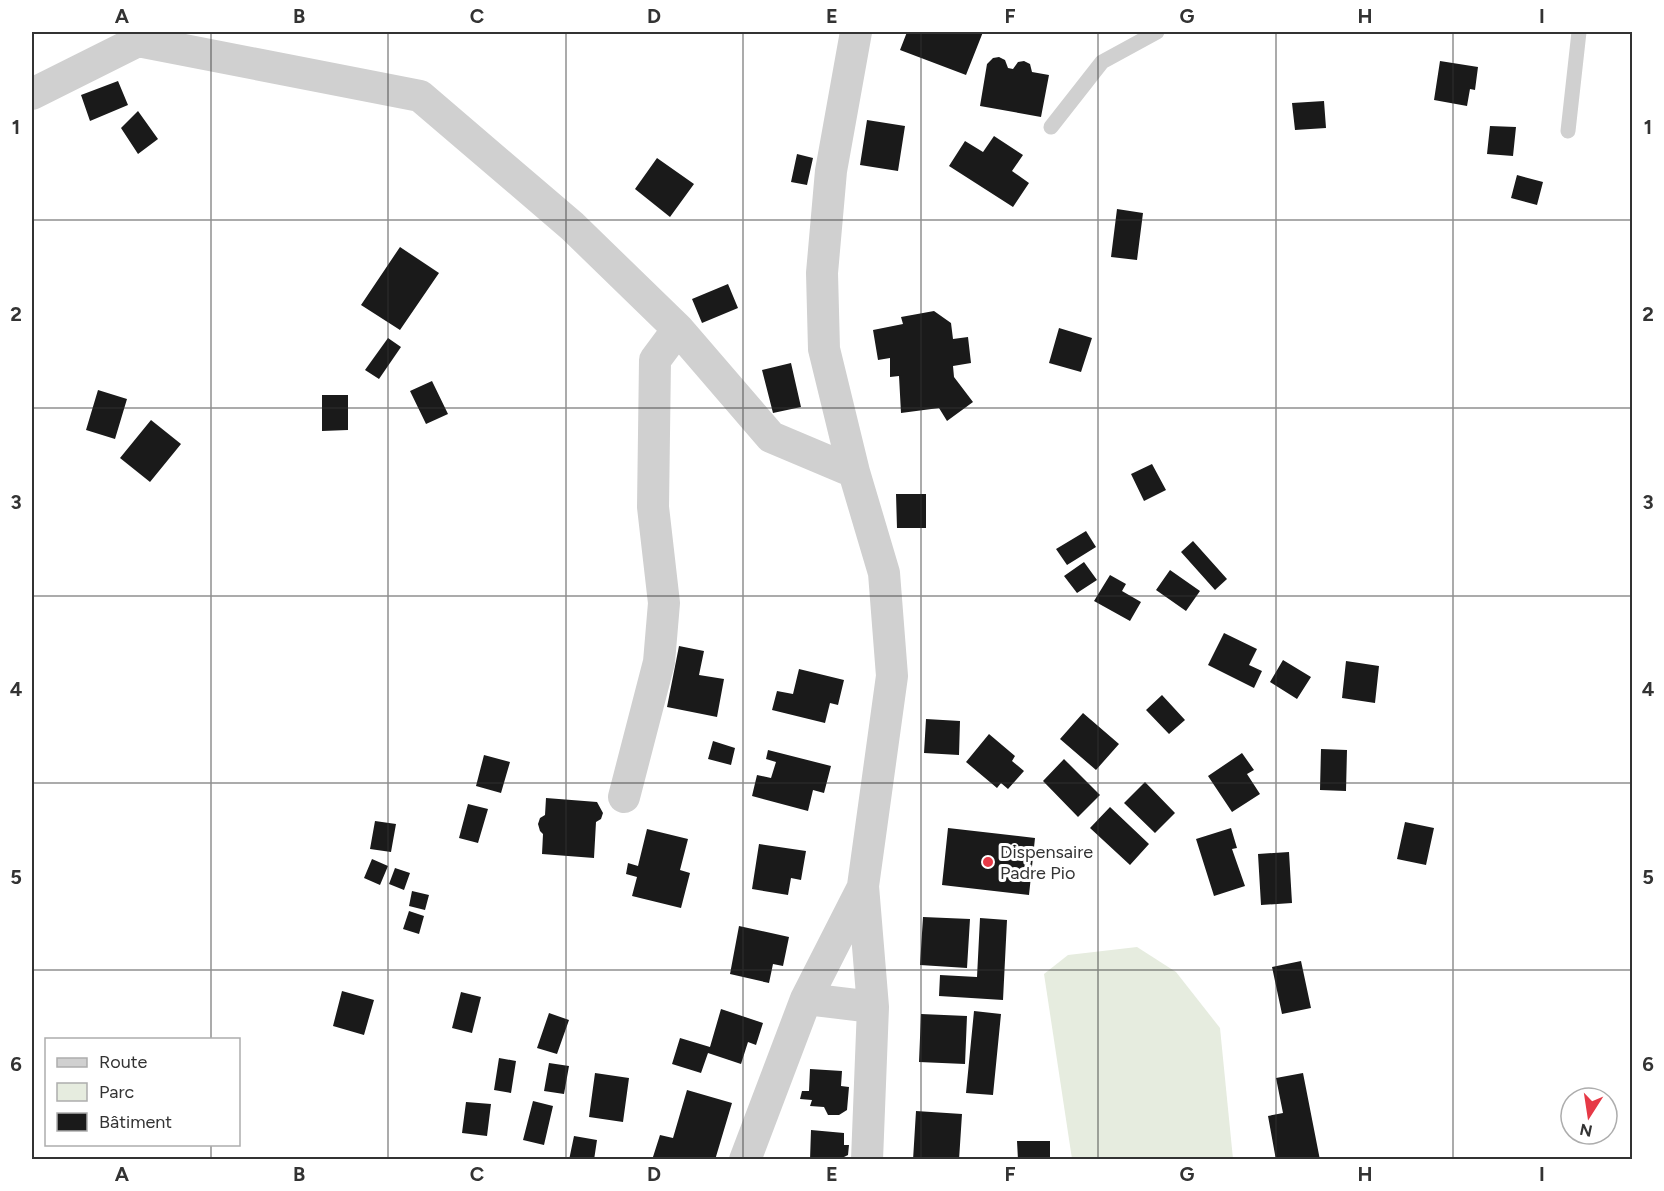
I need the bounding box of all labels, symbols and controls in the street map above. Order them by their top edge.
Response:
text: A [115,4,130,28]
text: B [293,4,305,28]
text: C [470,4,484,28]
text: D [647,4,661,28]
text: E [826,4,838,28]
text: F [1004,4,1016,28]
text: G [1180,4,1195,28]
text: H [1358,4,1373,28]
text: I [1539,4,1545,28]
text: 1 [12,115,20,139]
text: 1 [1644,115,1652,139]
text: 2 [10,302,22,326]
text: 2 [1642,302,1654,326]
text: 3 [10,490,22,514]
text: 3 [1642,490,1654,514]
text: 4 [10,677,23,701]
text: 4 [1642,677,1655,701]
place label: Dispensaire Padre Pio [1000,841,1093,884]
marker: Dispensaire Padre Pio [981,855,995,869]
text: 5 [10,865,22,889]
text: 5 [1642,865,1654,889]
legend [45,1038,240,1146]
text: Route [99,1051,148,1073]
text: 6 [10,1052,22,1076]
text: 6 [1642,1052,1654,1076]
text: Parc [99,1081,135,1103]
north arrow [1559,1086,1619,1146]
text: Bâtiment [99,1111,172,1133]
text: N [1578,1120,1594,1141]
text: A [115,1162,130,1186]
text: B [293,1162,305,1186]
text: C [470,1162,484,1186]
text: D [647,1162,661,1186]
text: E [826,1162,838,1186]
text: F [1004,1162,1016,1186]
text: G [1180,1162,1195,1186]
text: H [1358,1162,1373,1186]
text: I [1539,1162,1545,1186]

